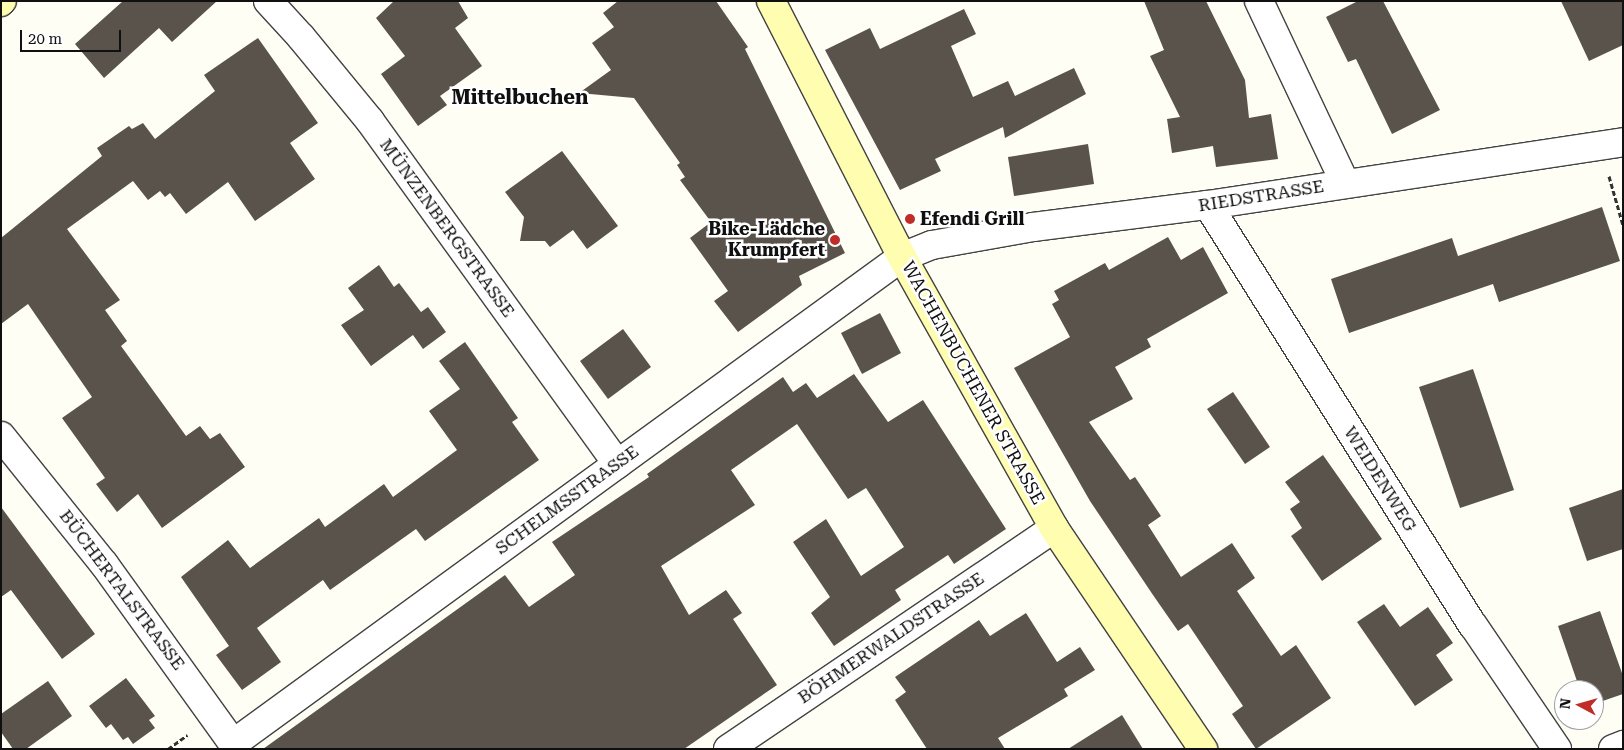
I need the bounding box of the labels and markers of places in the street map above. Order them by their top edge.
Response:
place label: Efendi Grill [920,208,1024,230]
marker: Efendi Grill [904,213,916,225]
place label: Bike-Lädche Krumpfert [708,219,825,262]
marker: Bike-Lädche Krumpfert [829,234,841,246]

